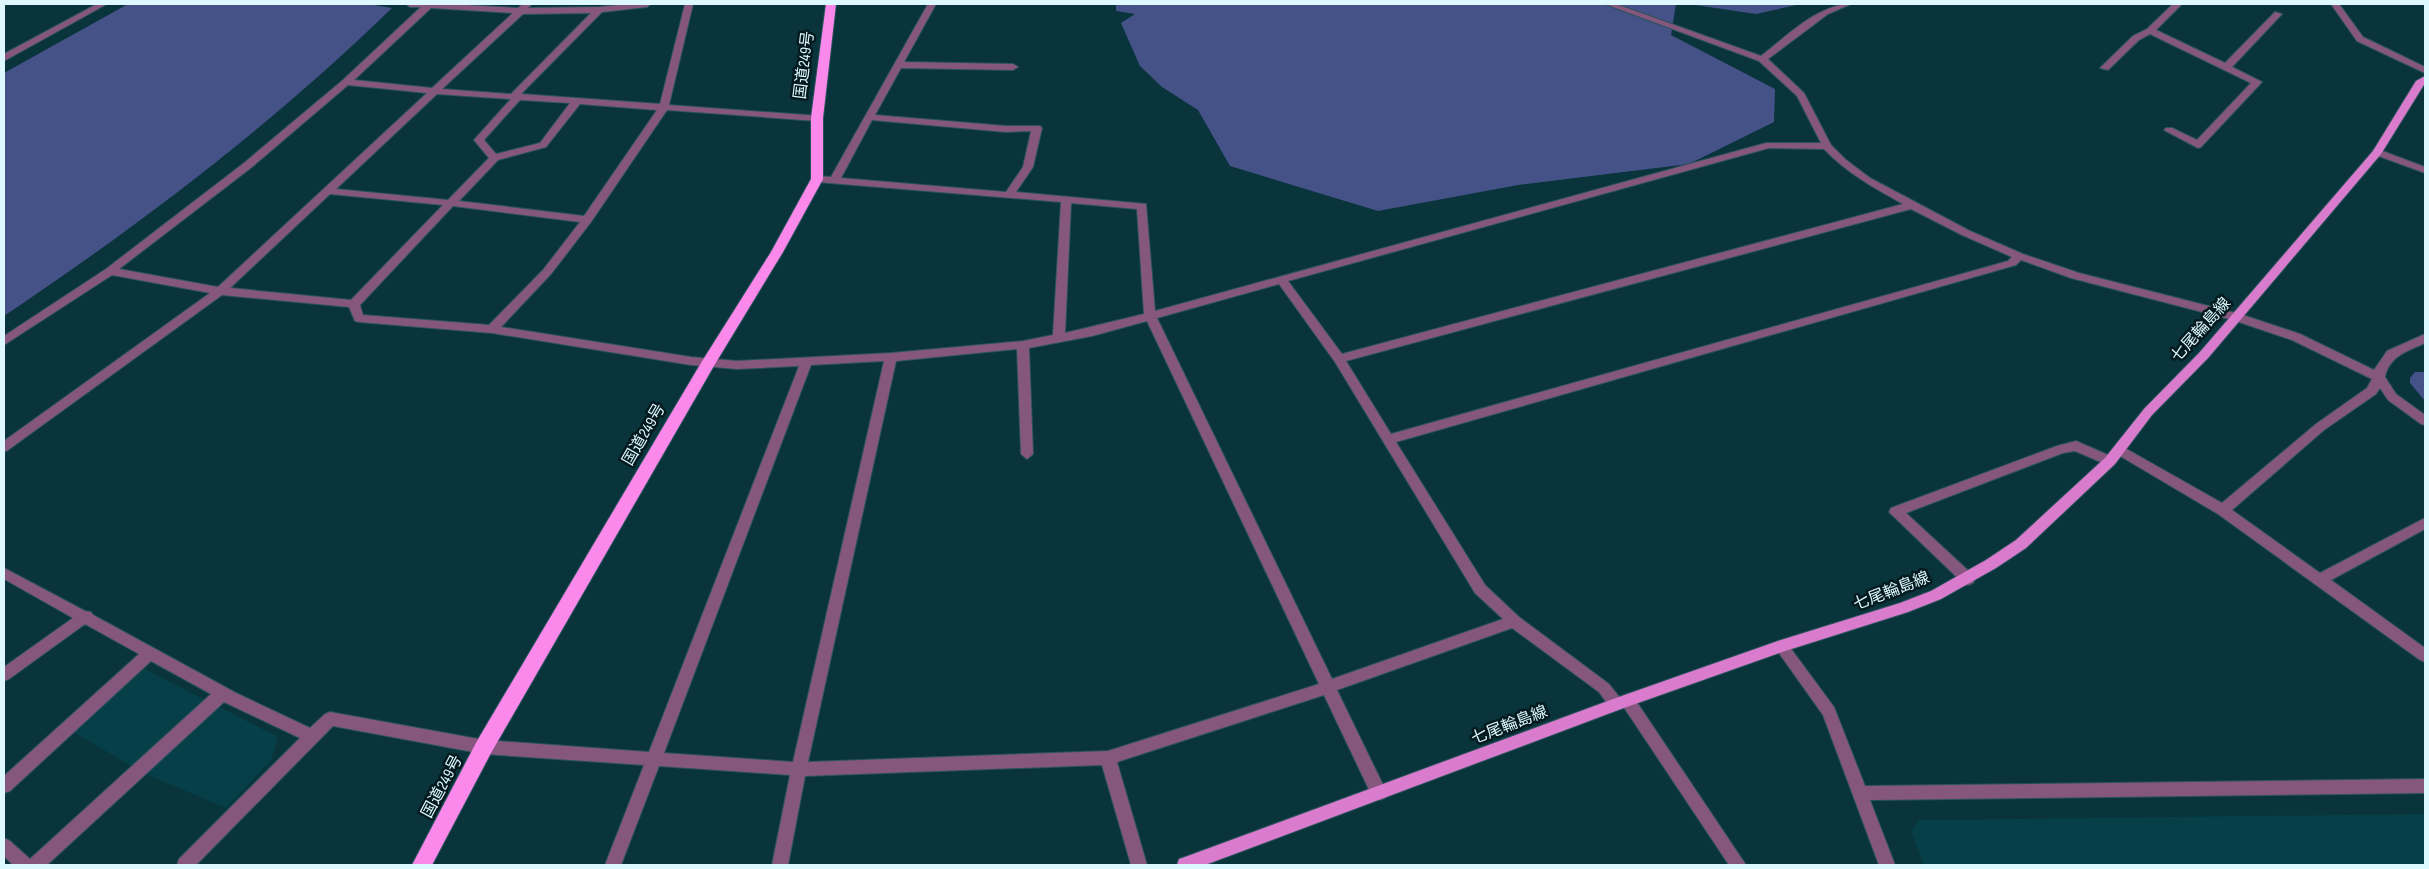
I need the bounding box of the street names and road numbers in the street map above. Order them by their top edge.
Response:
street label: 国道249号 [791,30,818,100]
street label: 七尾輪島線 [2167,294,2235,366]
street label: 国道249号 [619,400,670,469]
street label: 七尾輪島線 [1851,568,1932,615]
street label: 七尾輪島線 [1469,702,1550,749]
street label: 国道249号 [418,752,467,821]

